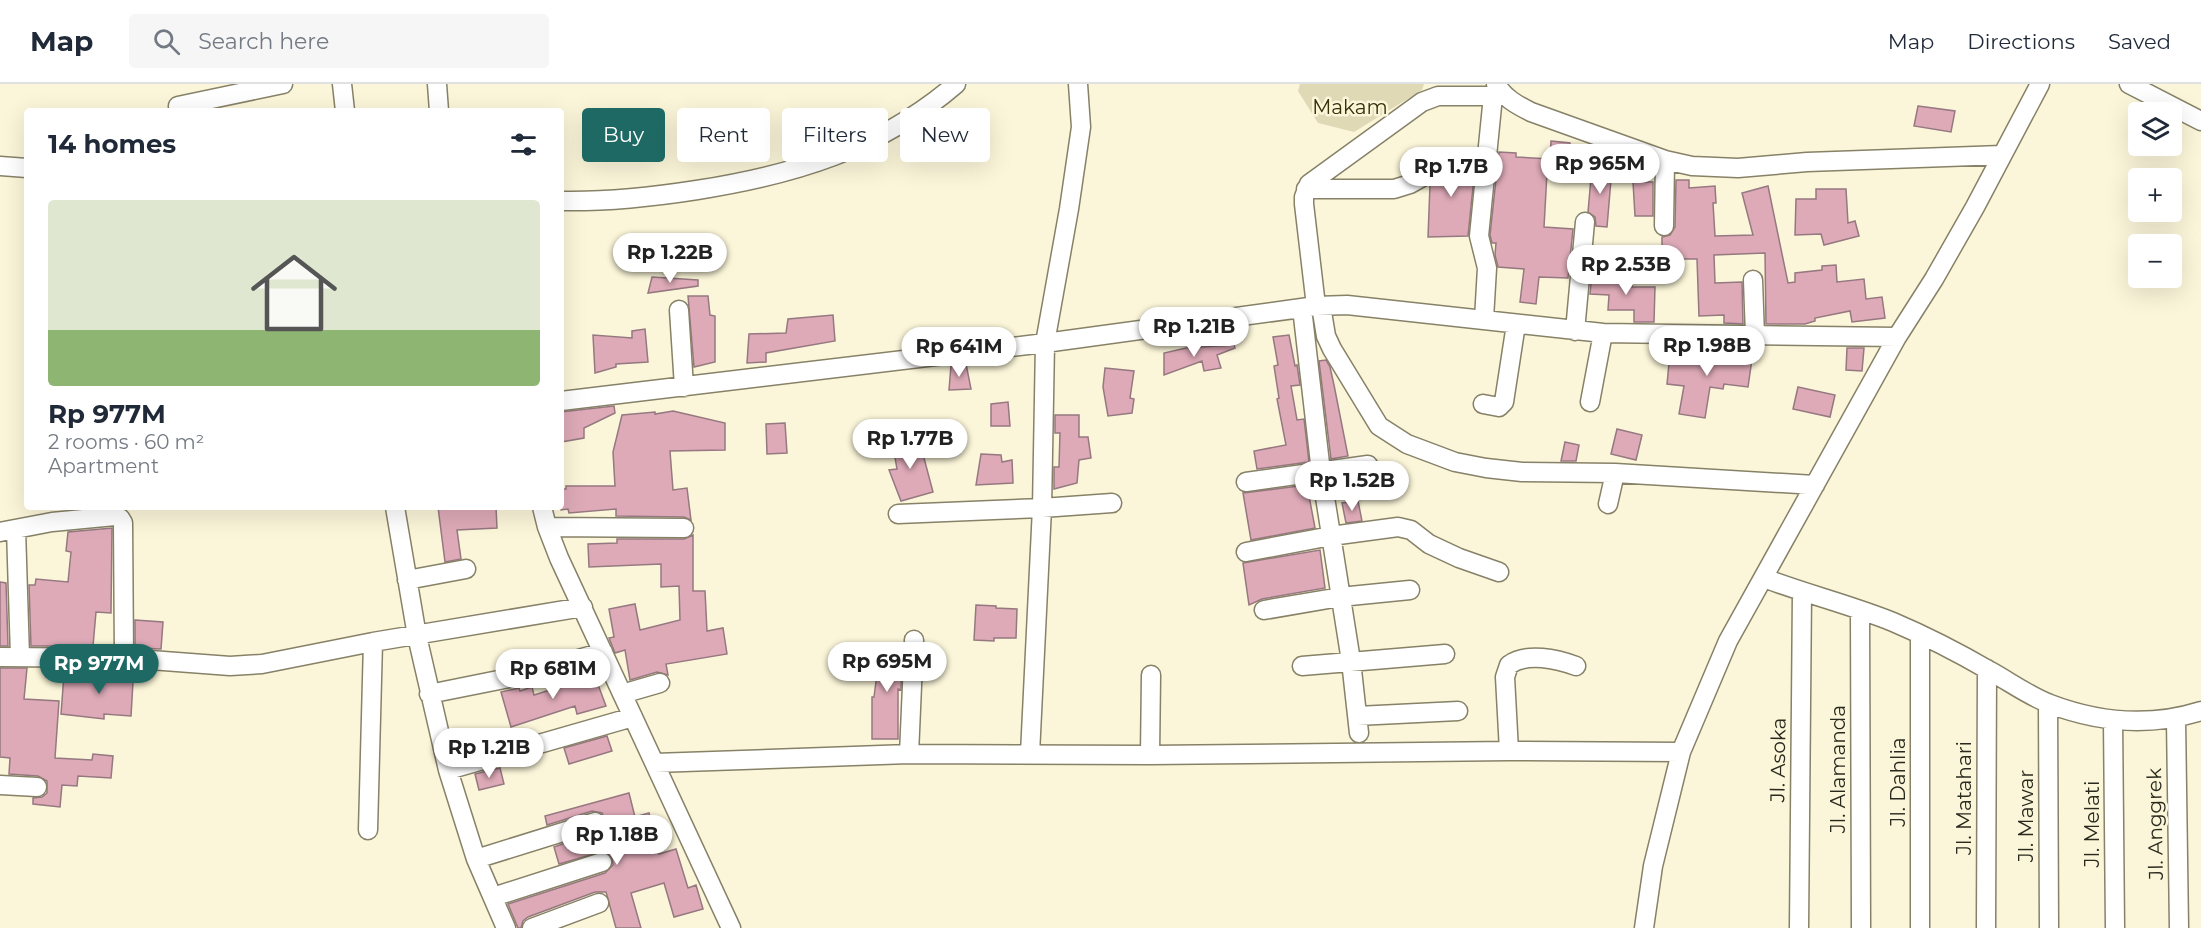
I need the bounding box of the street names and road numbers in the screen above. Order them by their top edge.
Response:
street label: Jl. Alamanda [1826,705,1850,834]
street label: Jl. Asoka [1765,717,1791,804]
street label: Jl. Dahlia [1886,737,1910,828]
street label: Jl. Matahari [1952,741,1976,856]
street label: Jl. Anggrek [2142,768,2168,881]
street label: Jl. Mawar [2014,770,2038,863]
street label: Jl. Melati [2080,781,2104,868]

